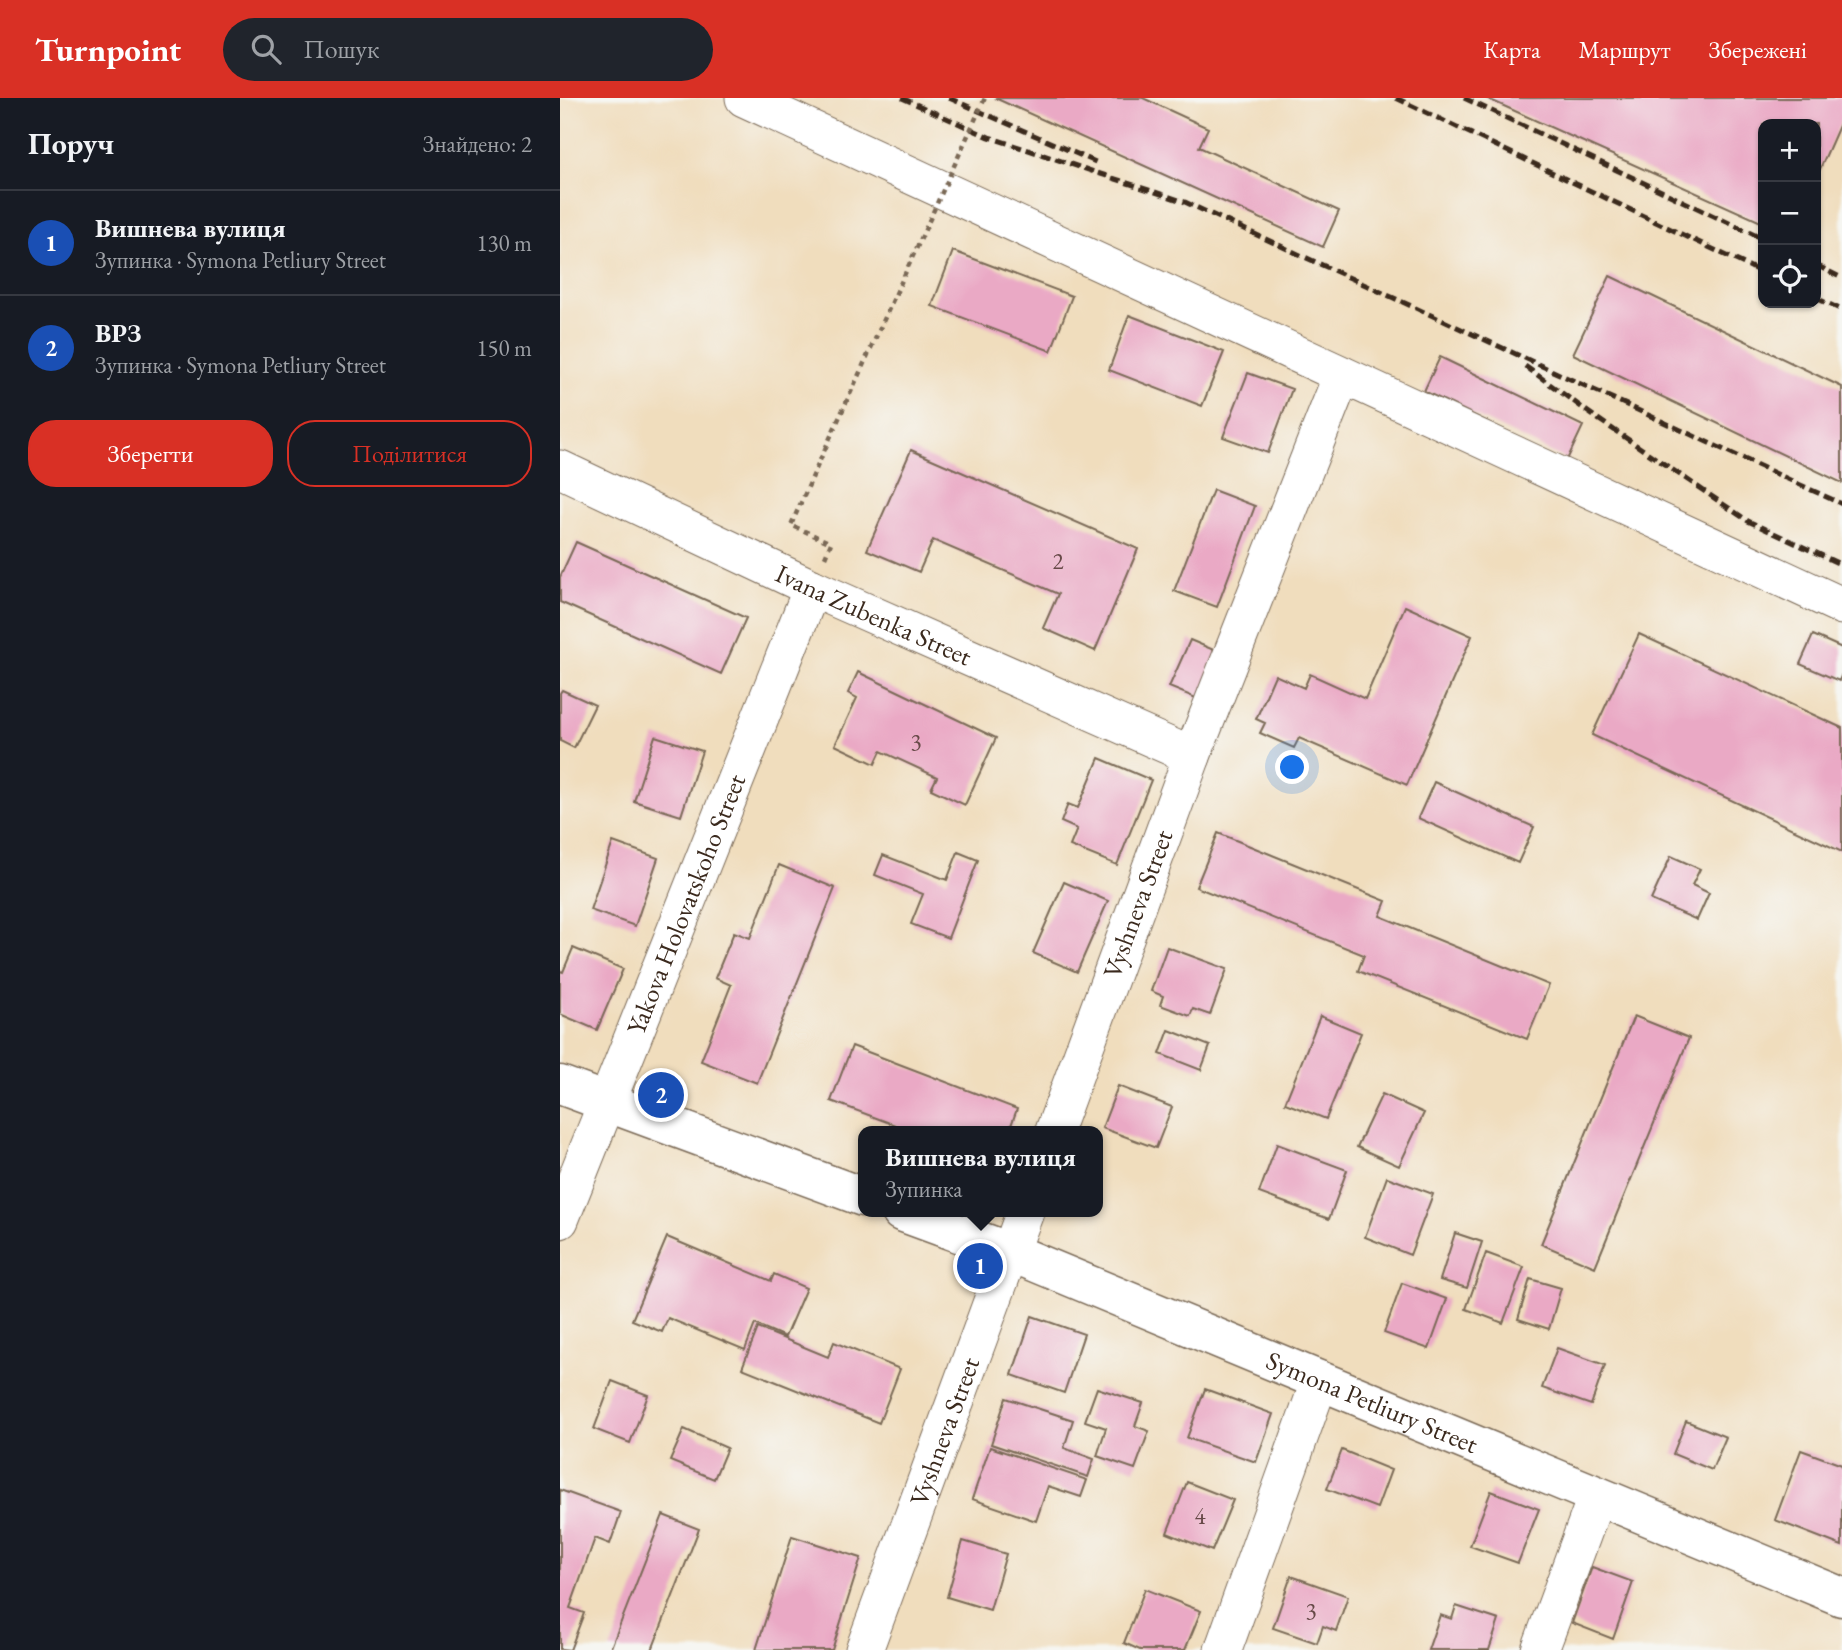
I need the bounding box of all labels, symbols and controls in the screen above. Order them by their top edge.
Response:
search box [223,18,713,81]
text: Turnpoint [35,28,181,71]
icon: search [247,30,285,68]
text: Пошук [303,32,379,66]
text: Карта [1483,34,1541,65]
text: Маршрут [1579,34,1671,65]
text: Збережені [1709,34,1807,65]
map controls [1758,119,1821,308]
button: + [1758,119,1821,182]
text: Поруч [28,124,114,163]
text: Знайдено: 2 [423,129,532,159]
button: − [1758,182,1821,245]
text: Вишнева вулиця [95,211,286,245]
text: 1 [45,228,57,258]
text: 130 m [476,228,532,258]
text: Зупинка · Symona Petliury Street [95,245,386,275]
button: locate [1758,245,1821,308]
text: ВРЗ [95,316,142,350]
text: 2 [45,333,57,363]
text: 150 m [476,333,532,363]
text: Зупинка · Symona Petliury Street [95,350,386,380]
button: Зберегти [28,420,273,487]
button: Поділитися [287,420,532,487]
house number: 2 [1052,546,1064,576]
street label: Ivana Zubenka Street [770,556,977,673]
house number: 3 [910,727,922,757]
your location [1275,750,1309,784]
street label: Yakova Holovatskoho Street [619,769,753,1039]
street label: Vyshneva Street [1095,825,1180,983]
pin: 2 [638,1069,684,1121]
popup [858,1126,1103,1217]
text: Вишнева вулиця [885,1140,1076,1174]
text: Зупинка [885,1174,962,1204]
pin: 1 [957,1240,1003,1292]
street label: Symona Petliury Street [1261,1343,1483,1461]
street label: Vyshneva Street [902,1352,987,1510]
house number: 4 [1194,1501,1206,1531]
house number: 3 [1305,1596,1317,1626]

